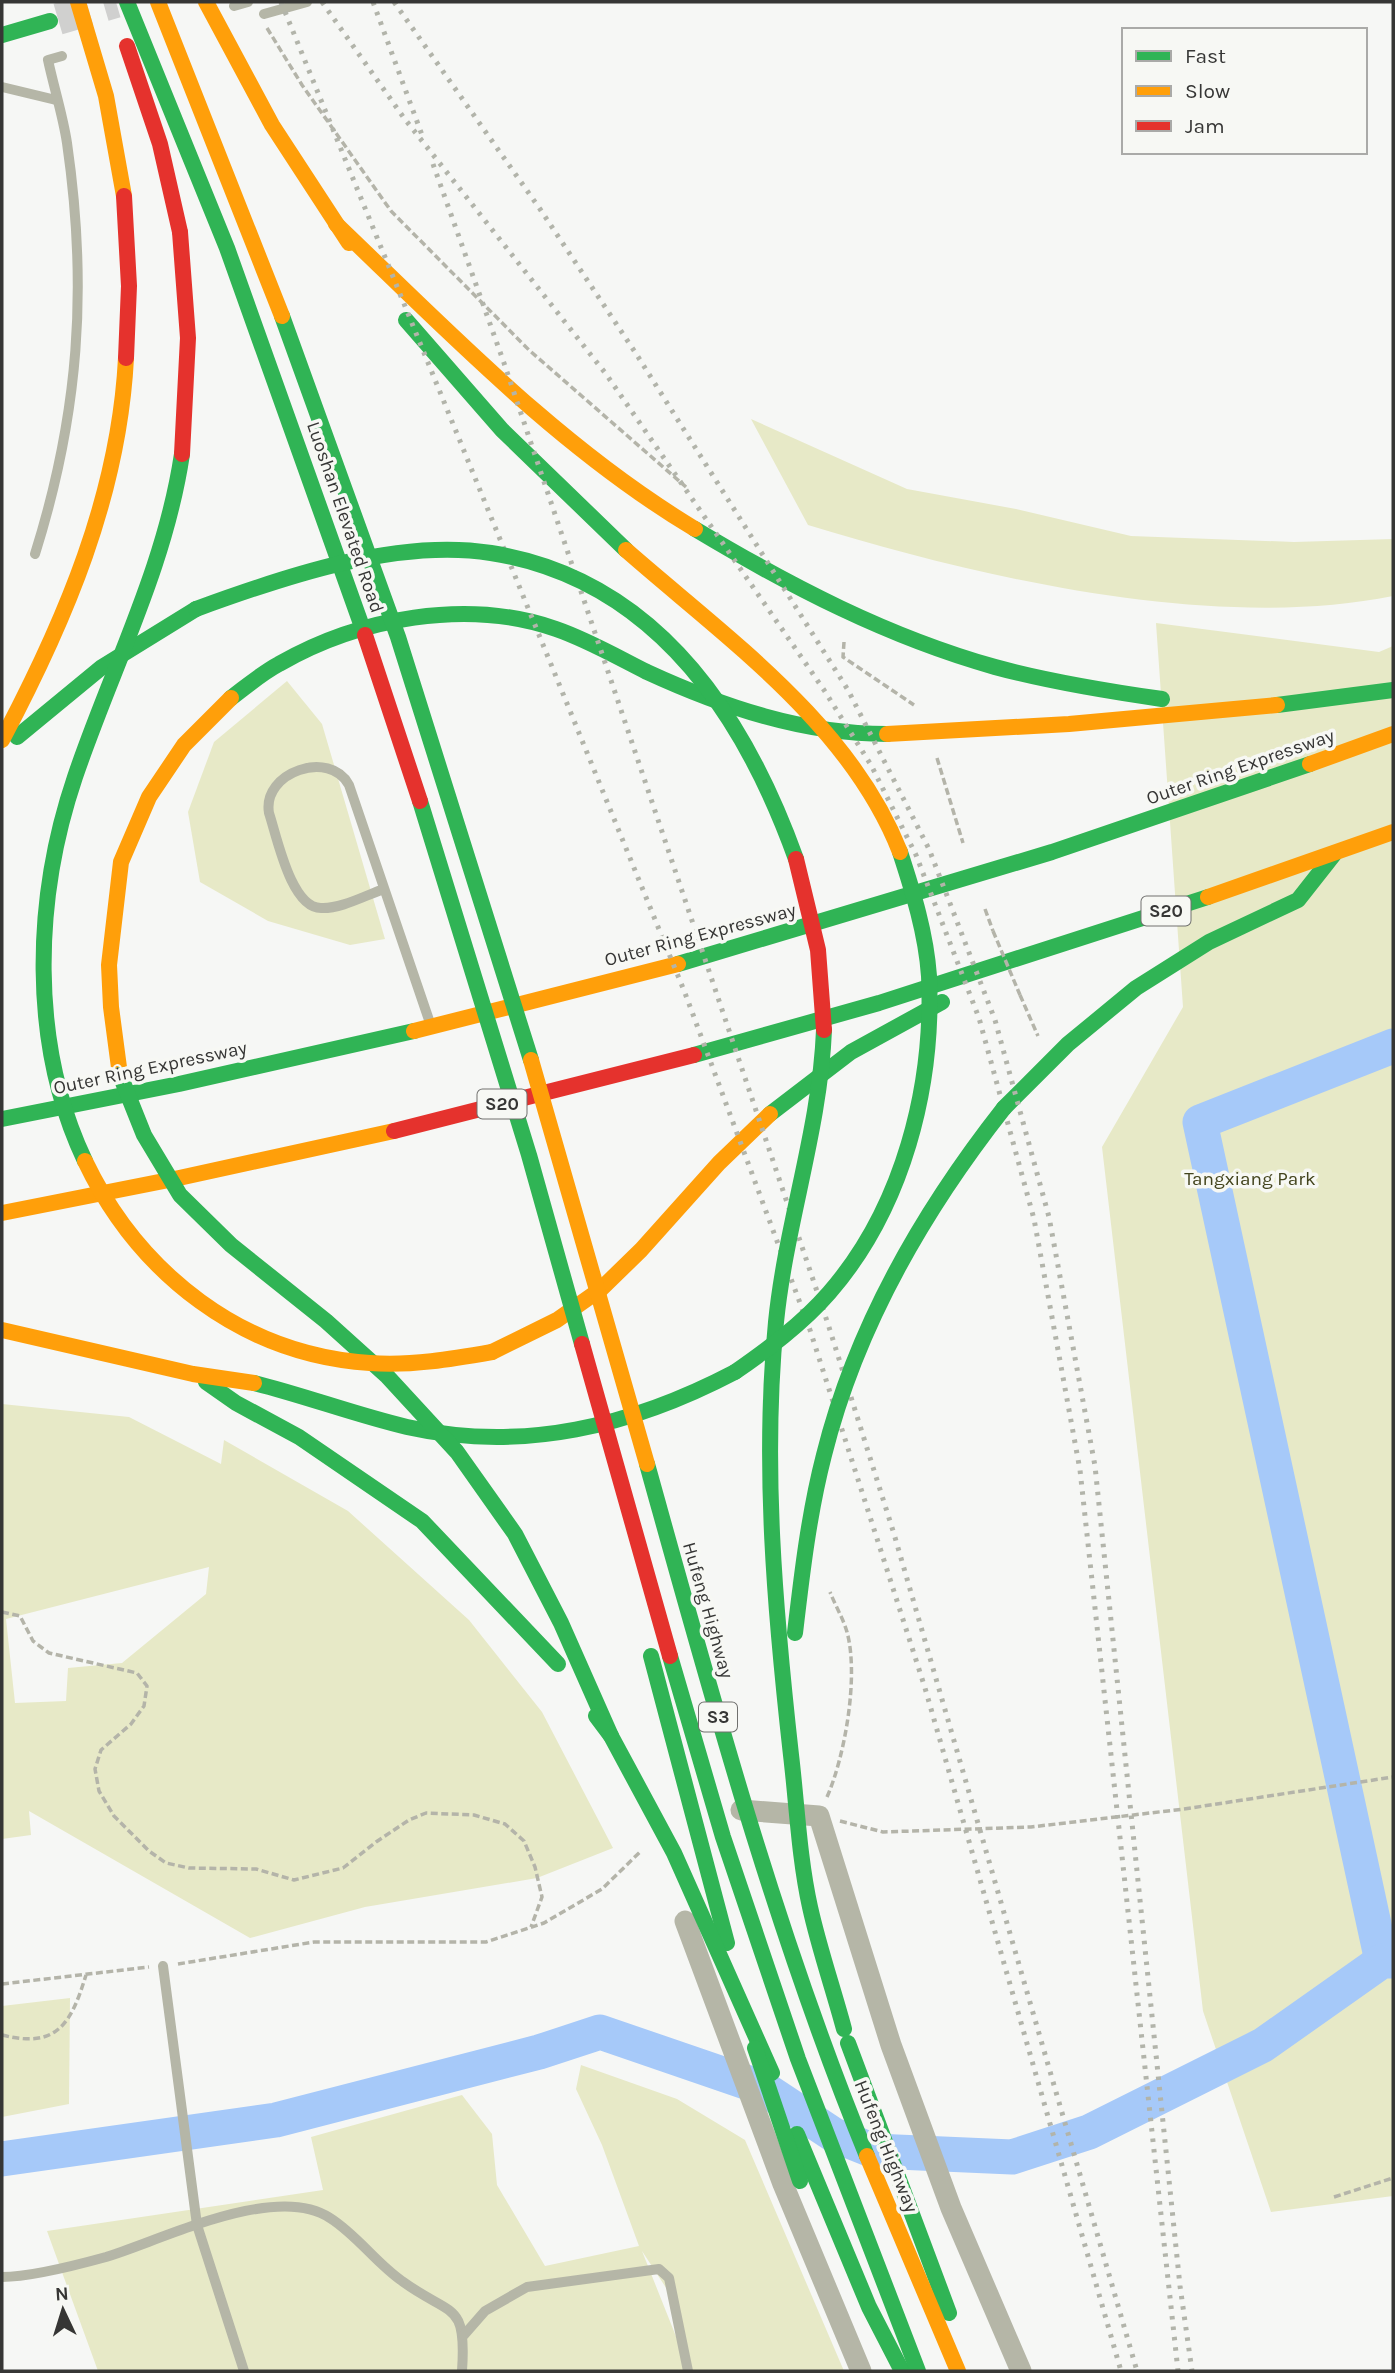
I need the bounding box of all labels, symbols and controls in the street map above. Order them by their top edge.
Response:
legend [1122,28,1367,154]
text: Fast [1185,44,1226,68]
text: Slow [1185,79,1230,103]
text: Jam [1185,114,1225,138]
street label: Luoshan Elevated Road [302,419,388,616]
street label: Outer Ring Expressway [1143,724,1337,809]
road number: S20 [1142,896,1190,926]
street label: Outer Ring Expressway [602,899,798,971]
street label: Outer Ring Expressway [51,1037,249,1099]
road number: S20 [477,1090,526,1119]
park label: Tangxiang Park [1184,1168,1316,1190]
street label: Hufeng Highway [678,1540,738,1681]
road number: S3 [699,1702,737,1732]
street label: Hufeng Highway [849,2077,923,2216]
north arrow [28,2275,98,2345]
text: N [54,2283,69,2305]

